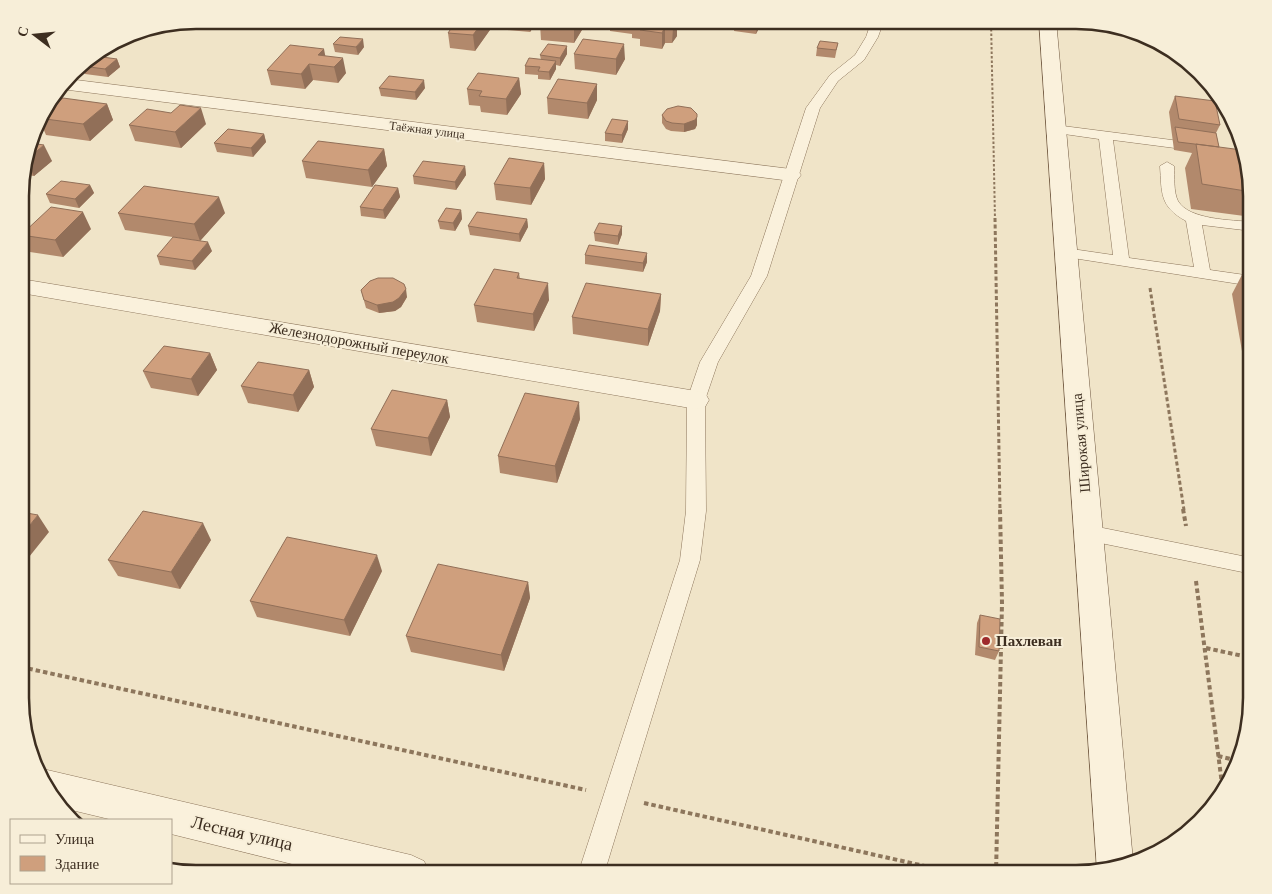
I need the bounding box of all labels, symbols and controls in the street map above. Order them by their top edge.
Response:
north arrow [10,10,60,60]
text: С [14,25,32,38]
street label: Таёжная улица [388,118,466,142]
street label: Железнодорожный переулок [268,319,451,367]
street label: Широкая улица [1069,392,1093,493]
place label: Пахлеван [996,633,1062,649]
marker: Пахлеван [980,635,992,647]
street label: Лесная улица [189,812,295,854]
legend [10,819,172,884]
text: Улица [55,831,94,847]
text: Здание [55,856,99,872]

